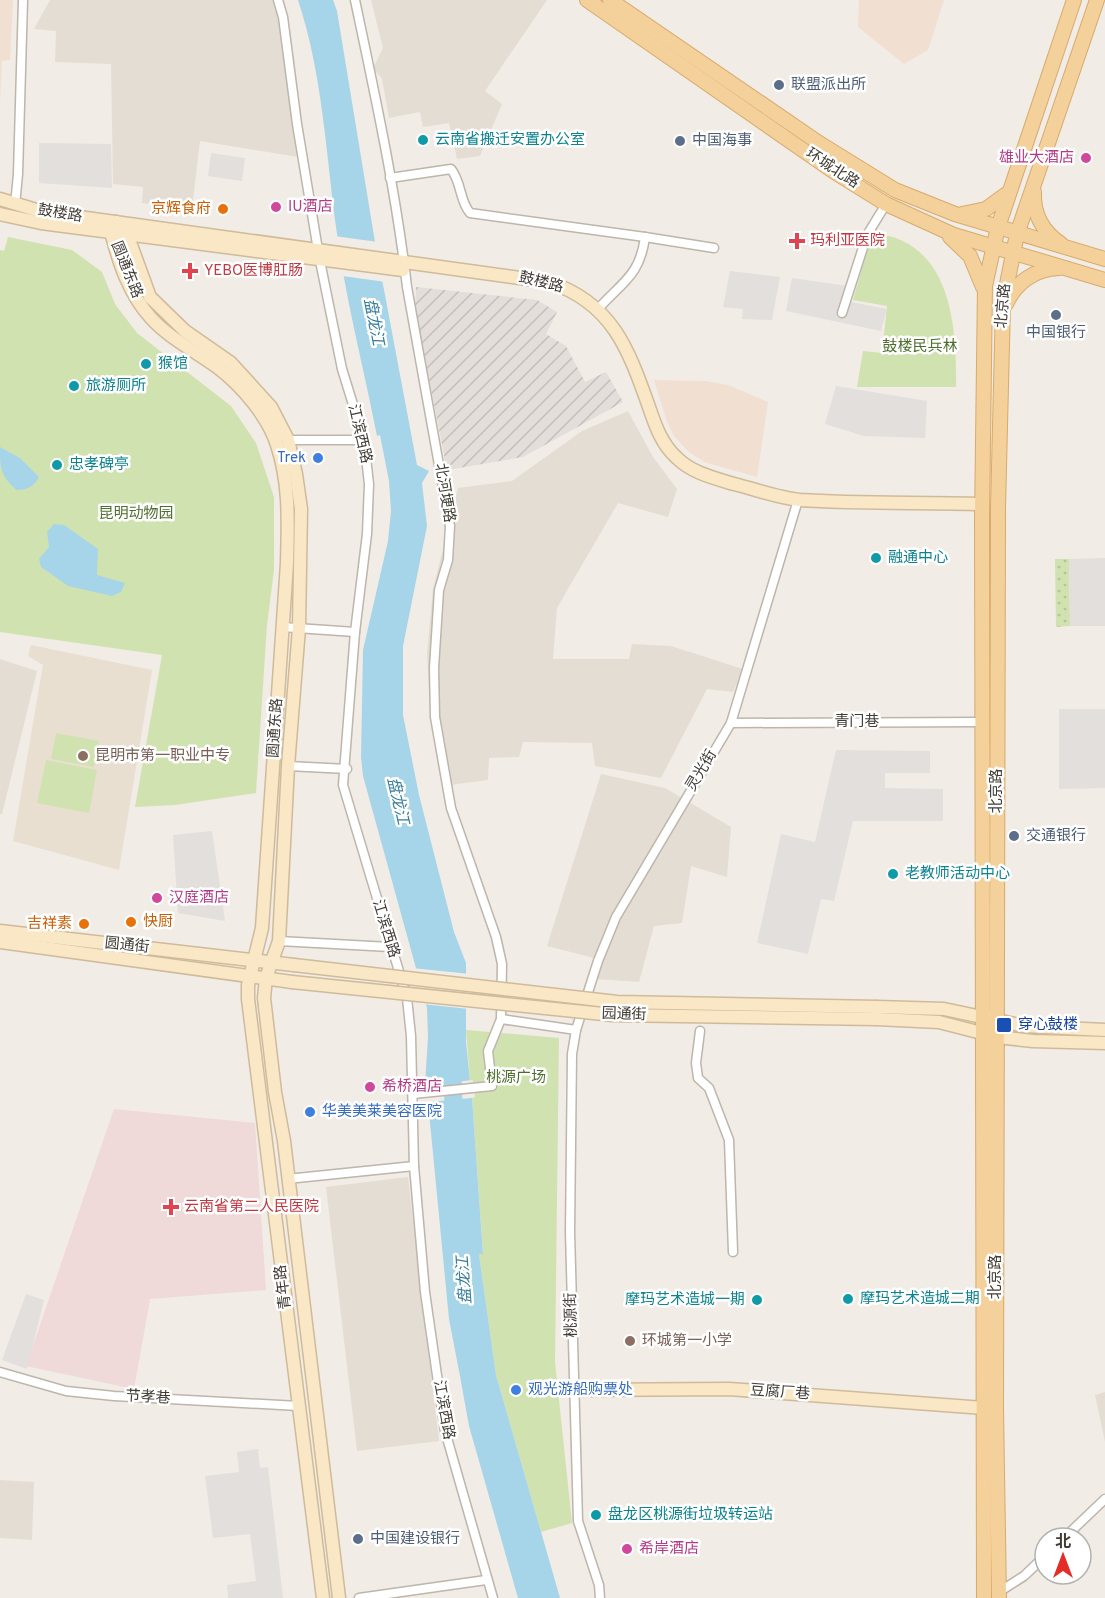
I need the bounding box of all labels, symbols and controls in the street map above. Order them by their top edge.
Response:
place label: 联盟派出所 [791,76,866,95]
marker: 联盟派出所 [772,78,786,92]
place label: 云南省搬迁安置办公室 [435,130,585,150]
place label: 中国海事 [692,132,752,151]
marker: 云南省搬迁安置办公室 [416,133,430,147]
marker: 中国海事 [673,134,687,148]
street label: 环城北路 [802,144,863,193]
place label: 雄业大酒店 [999,149,1074,168]
marker: 雄业大酒店 [1079,151,1093,165]
place label: IU酒店 [288,198,333,217]
place label: 京辉食府 [151,200,211,219]
marker: IU酒店 [269,200,283,214]
street label: 鼓楼路 [36,201,84,227]
marker: 京辉食府 [216,202,230,216]
marker: 玛利亚医院 [788,232,806,250]
place label: 玛利亚医院 [810,232,885,251]
street label: 圆通东路 [106,239,146,301]
place label: YEBO医博肛肠 [204,261,303,281]
marker: YEBO医博肛肠 [181,262,199,280]
street label: 鼓楼路 [517,268,565,298]
street label: 北京路 [992,283,1015,329]
water label: 盘龙江 [359,297,388,349]
marker: 中国银行 [1049,308,1063,322]
place label: 中国银行 [1026,324,1086,343]
park label: 鼓楼民兵林 [882,338,958,357]
place label: 猴馆 [158,355,188,374]
marker: 猴馆 [139,357,153,371]
place label: 旅游厕所 [86,377,146,396]
marker: 旅游厕所 [67,379,81,393]
street label: 江滨西路 [343,403,375,465]
place label: Trek [277,449,306,468]
marker: Trek [311,451,325,465]
place label: 忠孝碑亭 [69,456,129,475]
marker: 忠孝碑亭 [50,458,64,472]
street label: 北河埂路 [430,462,459,524]
park label: 昆明动物园 [98,505,174,524]
place label: 融通中心 [888,549,948,568]
marker: 融通中心 [869,551,883,565]
street label: 圆通东路 [264,697,288,759]
street label: 青门巷 [834,713,880,732]
place label: 昆明市第一职业中专 [95,747,230,766]
street label: 灵光街 [682,747,722,795]
marker: 昆明市第一职业中专 [76,749,90,763]
street label: 北京路 [987,768,1007,814]
water label: 盘龙江 [382,775,413,829]
place label: 交通银行 [1026,827,1086,846]
marker: 交通银行 [1007,829,1021,843]
place label: 老教师活动中心 [905,865,1010,884]
marker: 老教师活动中心 [886,867,900,881]
place label: 汉庭酒店 [169,889,229,908]
marker: 汉庭酒店 [150,891,164,905]
street label: 江滨西路 [367,898,403,960]
place label: 快厨 [143,913,173,932]
place label: 吉祥素 [27,915,72,934]
marker: 快厨 [124,915,138,929]
marker: 吉祥素 [77,917,91,931]
street label: 圆通街 [104,934,150,958]
street label: 园通街 [601,1005,647,1025]
marker: 穿心鼓楼 [995,1016,1013,1034]
place label: 穿心鼓楼 [1018,1016,1078,1035]
park label: 桃源广场 [486,1069,546,1088]
place label: 希桥酒店 [382,1078,442,1097]
marker: 希桥酒店 [363,1080,377,1094]
place label: 华美美莱美容医院 [322,1102,442,1122]
marker: 华美美莱美容医院 [303,1105,317,1119]
marker: 云南省第二人民医院 [162,1198,180,1216]
place label: 云南省第二人民医院 [184,1198,319,1217]
water label: 盘龙江 [453,1253,477,1305]
street label: 北京路 [986,1254,1006,1300]
street label: 青年路 [272,1264,296,1310]
place label: 摩玛艺术造城二期 [860,1290,980,1309]
place label: 摩玛艺术造城一期 [625,1291,745,1310]
street label: 桃源街 [562,1292,582,1338]
marker: 摩玛艺术造城二期 [841,1292,855,1306]
marker: 摩玛艺术造城一期 [750,1293,764,1307]
place label: 环城第一小学 [642,1332,732,1351]
marker: 环城第一小学 [623,1334,637,1348]
street label: 江滨西路 [428,1379,458,1441]
place label: 观光游船购票处 [528,1381,633,1400]
street label: 豆腐厂巷 [749,1381,811,1405]
marker: 观光游船购票处 [509,1383,523,1397]
street label: 节孝巷 [125,1387,171,1409]
place label: 盘龙区桃源街垃圾转运站 [608,1505,773,1525]
marker: 盘龙区桃源街垃圾转运站 [589,1508,603,1522]
north arrow [1033,1526,1093,1586]
place label: 中国建设银行 [370,1530,460,1549]
marker: 中国建设银行 [351,1532,365,1546]
text: 北 [1055,1533,1071,1553]
place label: 希岸酒店 [639,1540,699,1559]
marker: 希岸酒店 [620,1542,634,1556]

